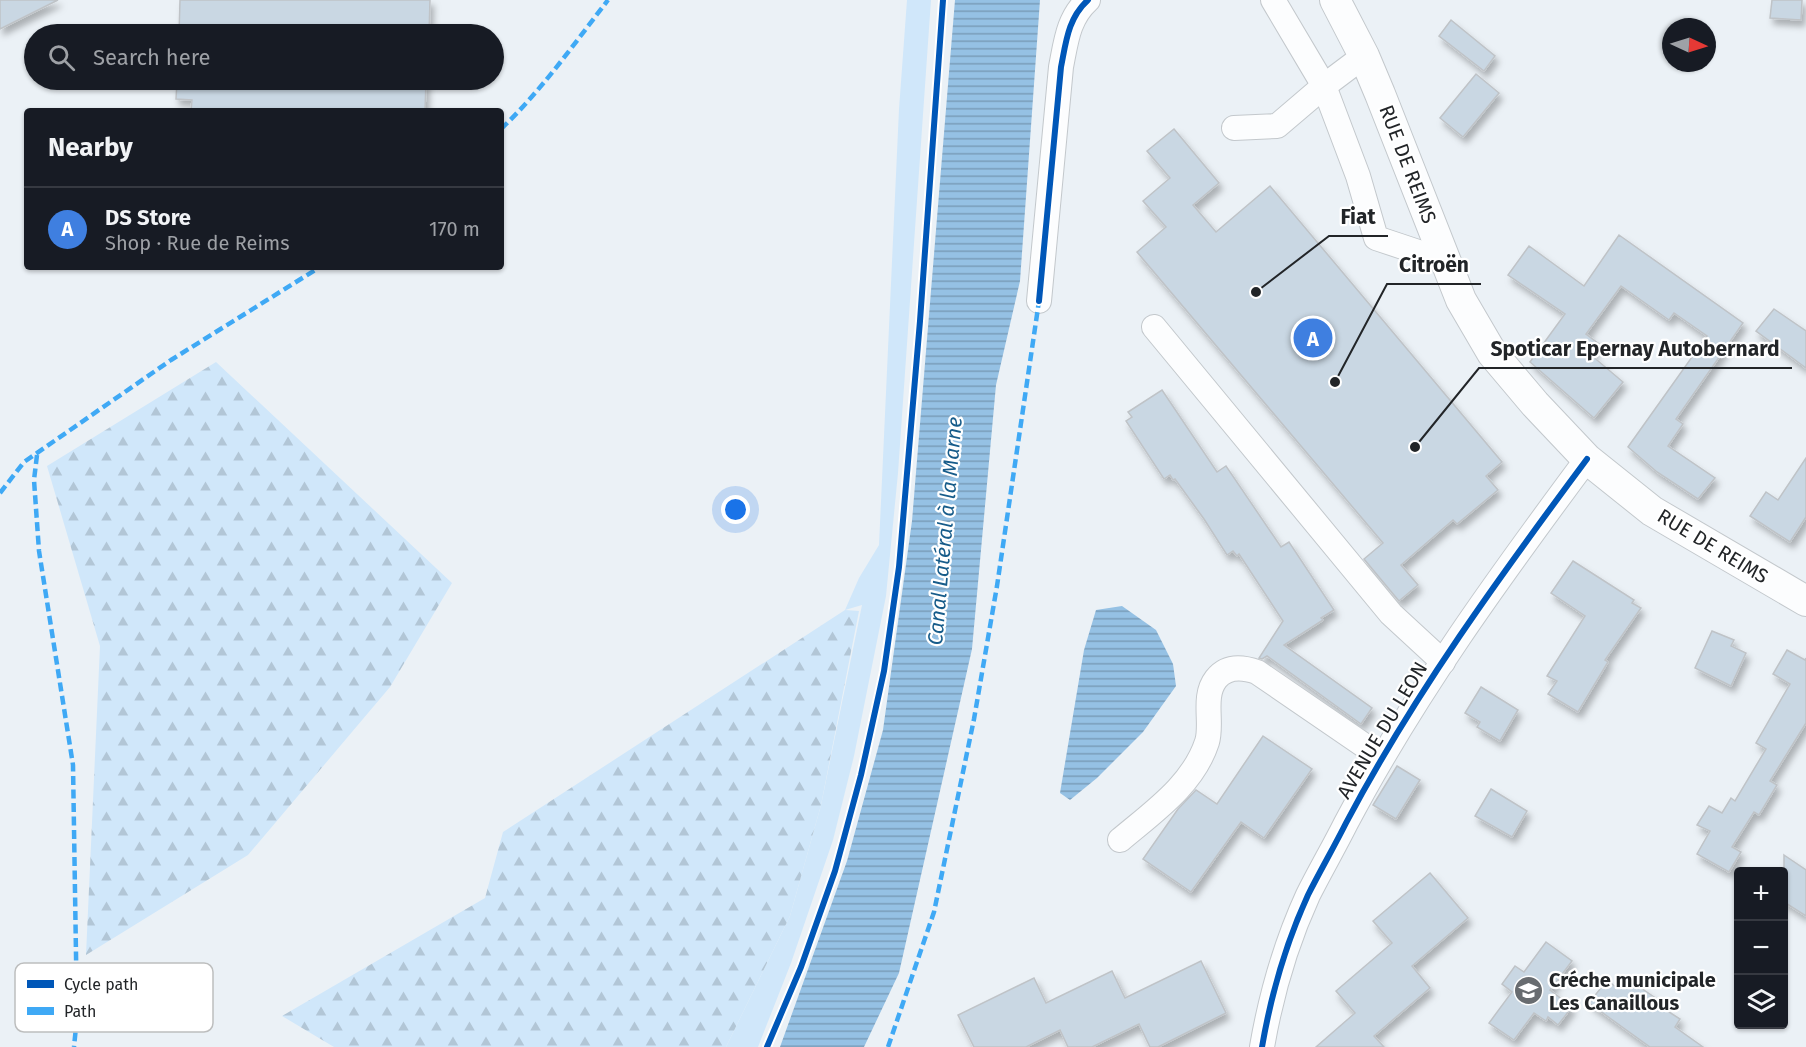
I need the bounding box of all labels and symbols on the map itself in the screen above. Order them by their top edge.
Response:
north arrow [1662,18,1716,72]
street label: RUE DE REIMS [1374,101,1442,227]
callout: Fiat [1329,197,1388,236]
text: Fiat [1340,204,1376,230]
callout: Citroën [1387,245,1481,284]
text: Citroën [1399,252,1469,278]
pin: A [1294,316,1332,360]
callout: Spoticar Epernay Autobernard [1479,329,1792,368]
text: Spoticar Epernay Autobernard [1490,336,1780,362]
water label: Canal Latéral à la Marne [922,416,968,646]
your location [721,495,750,524]
street label: RUE DE REIMS [1653,504,1773,589]
street label: AVENUE DU LEON [1332,657,1432,803]
legend [15,963,213,1032]
place label: Créche municipale Les Canaillous [1549,968,1716,1015]
text: Cycle path [64,975,138,994]
school or university icon: Créche municipale Les Canaillous [1512,975,1544,1007]
text: Path [64,1002,96,1021]

